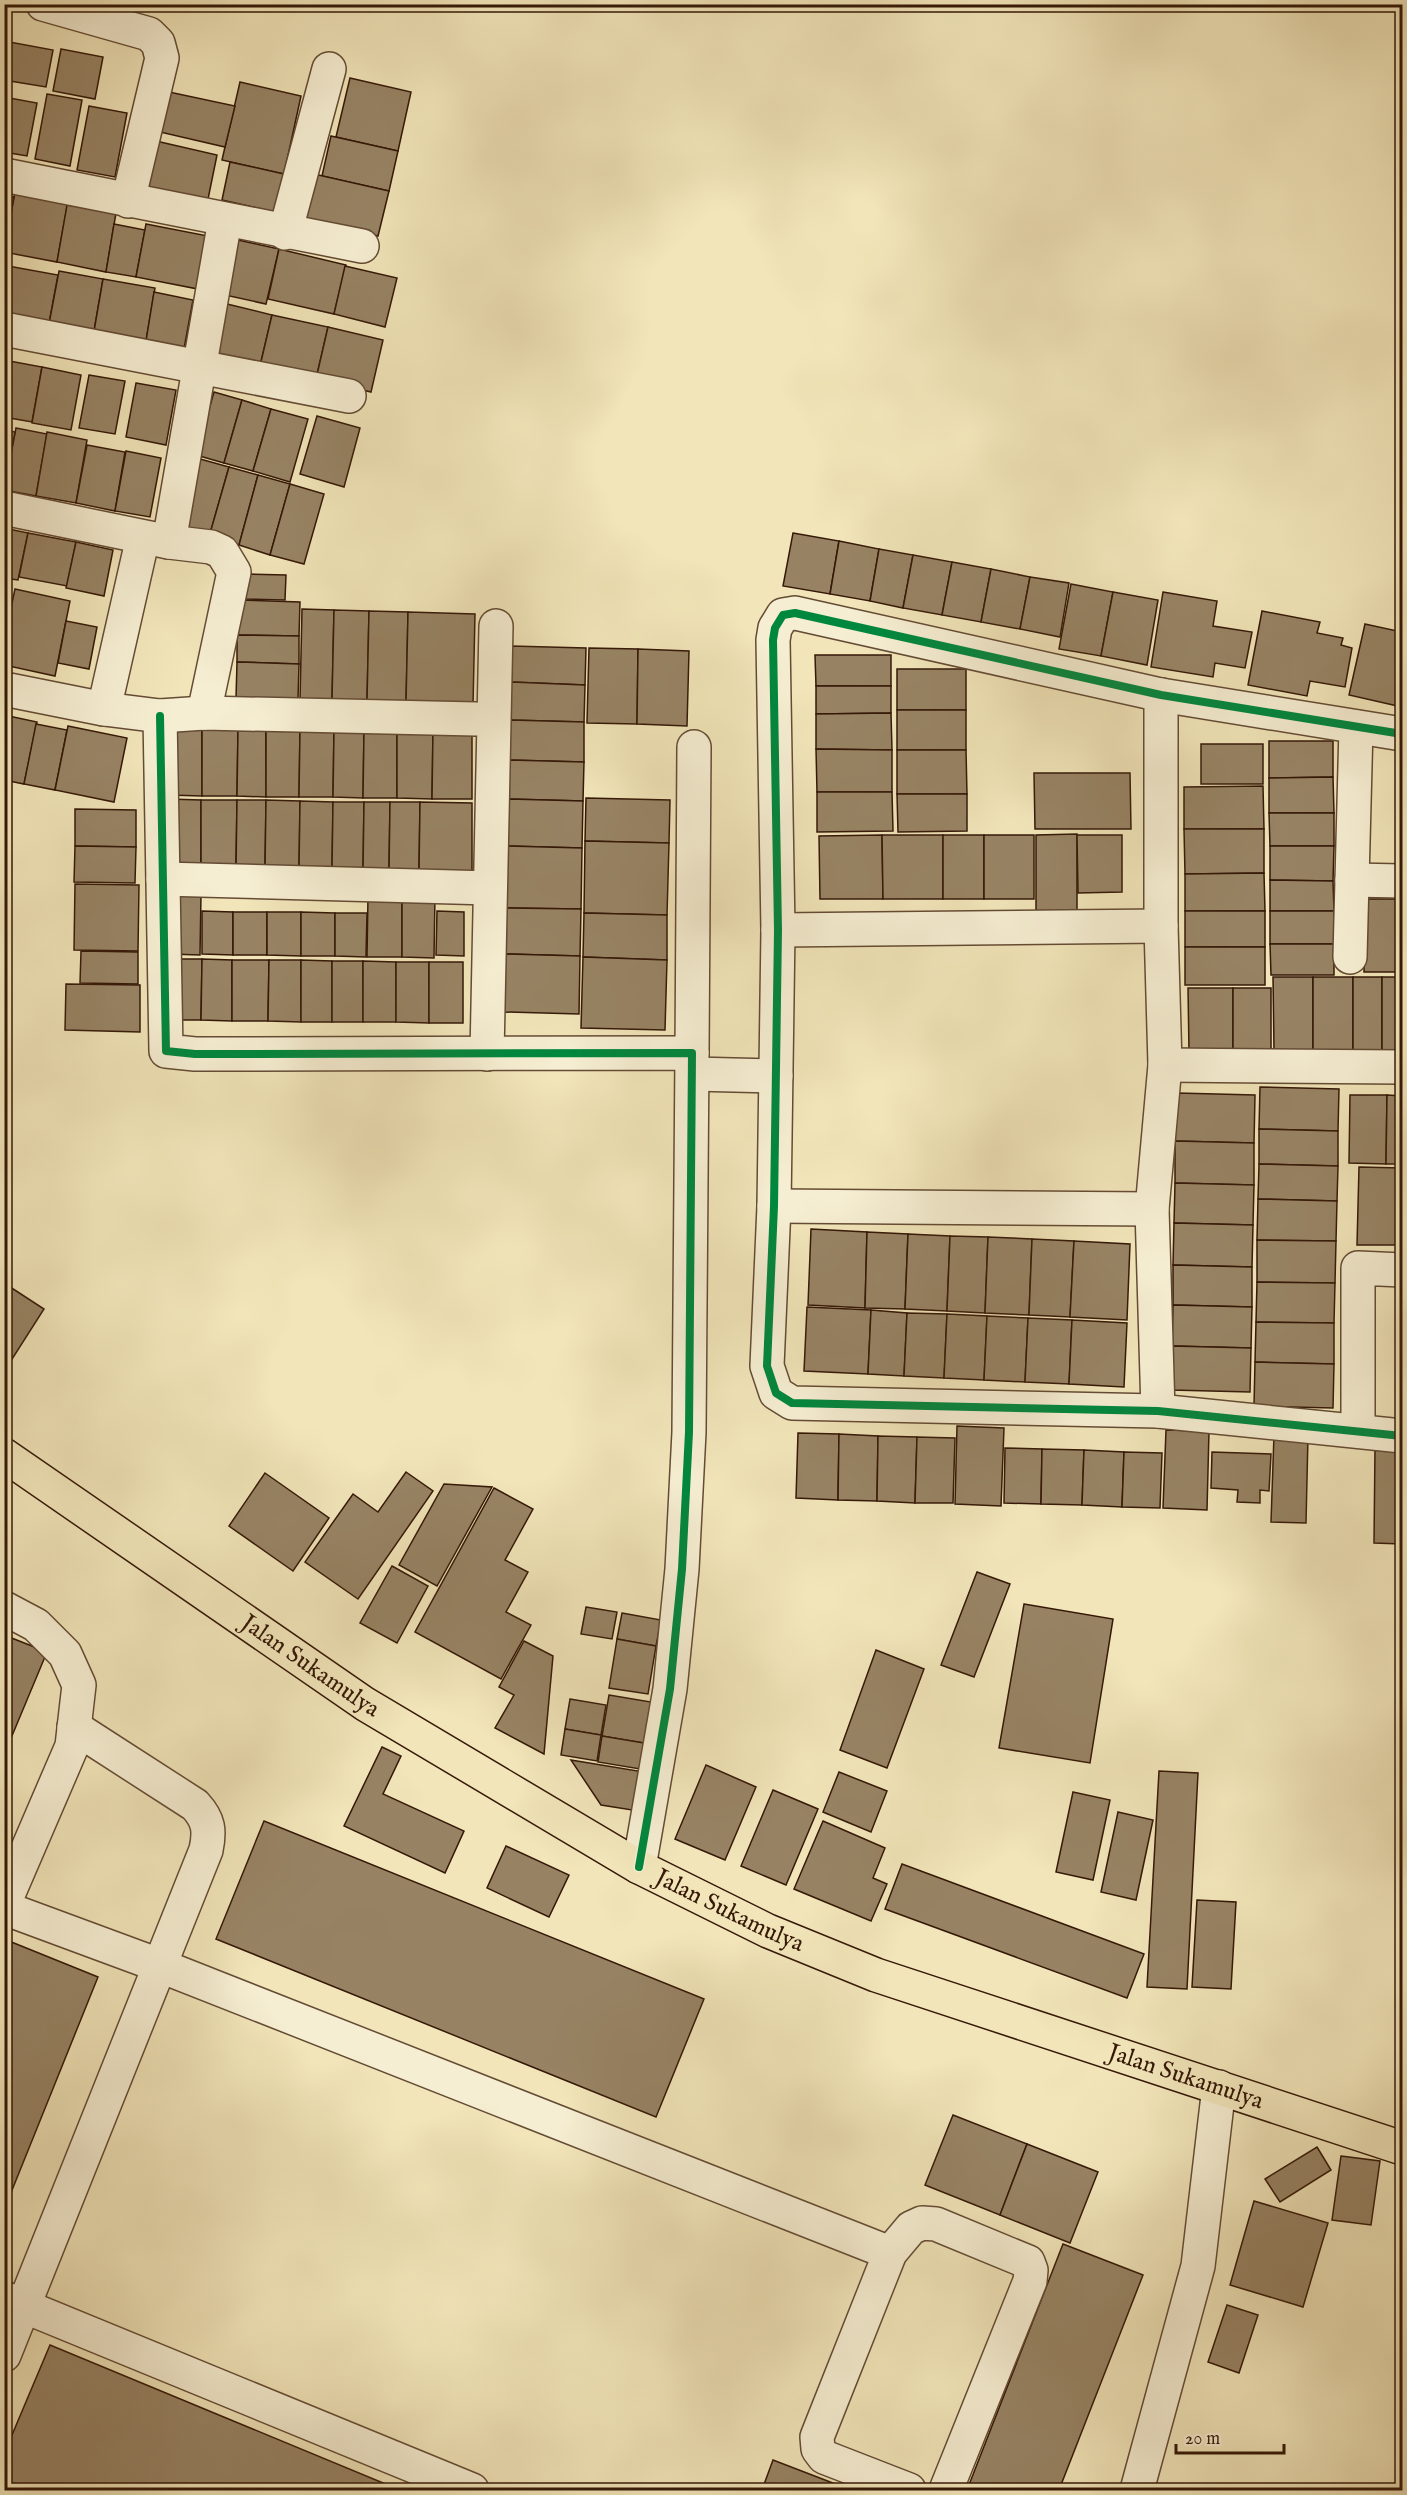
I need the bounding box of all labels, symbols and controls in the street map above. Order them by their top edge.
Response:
street label: Jalan Sukamulya [232,1606,386,1725]
street label: Jalan Sukamulya [647,1861,809,1960]
street label: Jalan Sukamulya [1101,2036,1268,2117]
scale bar [1176,2417,1284,2455]
text: 20 m [1185,2428,1220,2451]

